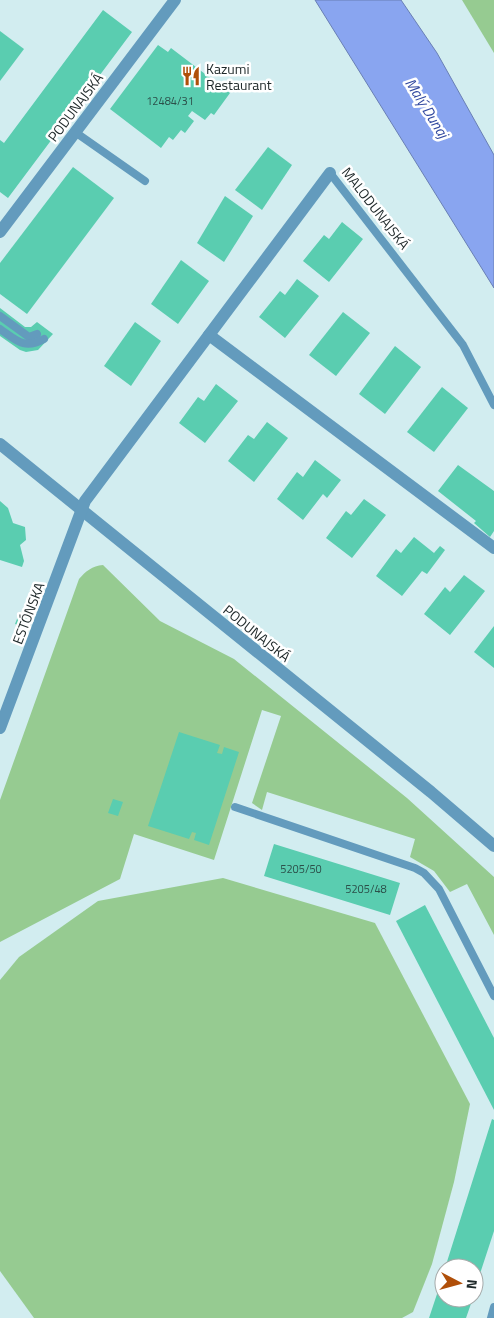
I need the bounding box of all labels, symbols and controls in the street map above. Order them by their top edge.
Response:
place label: Kazumi Restaurant [206,58,272,95]
restaurant icon: Kazumi Restaurant [180,65,202,87]
street label: PODUNAJSKÁ [42,68,108,146]
water label: Malý Dunaj [399,73,456,144]
house number: 12484/31 [146,93,194,109]
street label: MALODUNAJSKÁ [337,162,415,254]
street label: ESTÓNSKA [7,578,50,647]
street label: PODUNAJSKÁ [219,599,296,667]
house number: 5205/50 [280,861,322,877]
house number: 5205/48 [345,881,387,897]
north arrow [434,1258,484,1308]
text: N [461,1278,483,1290]

